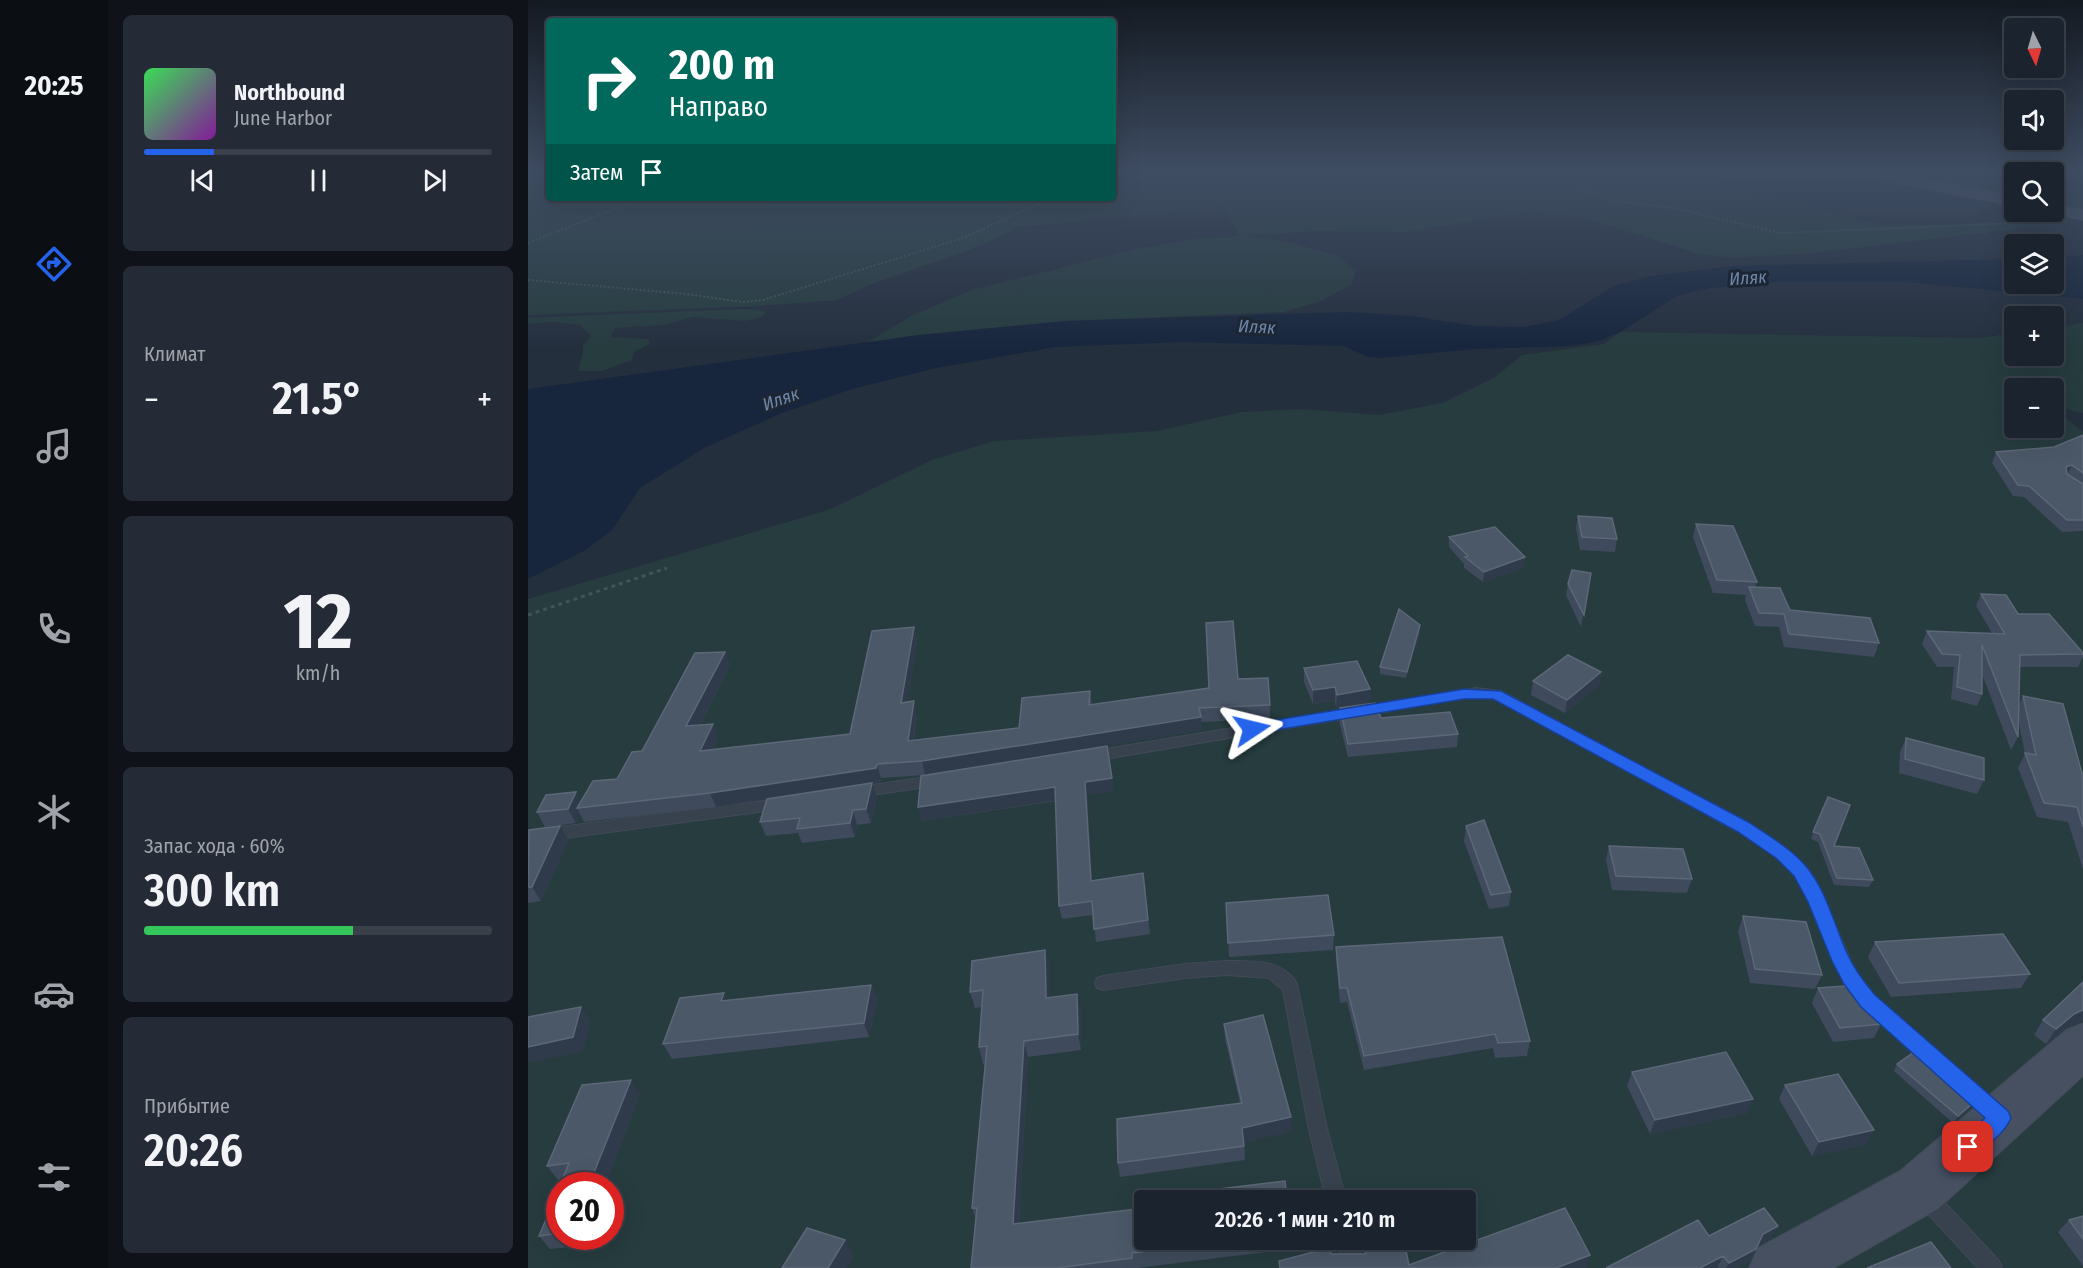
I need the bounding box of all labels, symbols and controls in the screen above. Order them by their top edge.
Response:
north arrow [2004,18,2064,78]
map controls [2004,18,2064,438]
text: 200 m [669,40,775,90]
icon: right [570,42,648,120]
text: 20:25 [24,70,84,102]
text: Northbound [234,79,345,106]
button: sound [2004,90,2064,150]
text: Направо [669,91,768,123]
text: June Harbor [234,106,332,130]
icon: arrive [635,156,668,189]
text: Затем [570,159,623,186]
button: search [2004,162,2064,222]
icon: previous [186,164,219,197]
icon: pause [302,164,335,197]
icon: next [418,164,451,197]
button: layers [2004,234,2064,294]
icon: directions [33,243,75,285]
water label: Иляк [1728,266,1768,290]
button: + [2004,306,2064,366]
water label: Иляк [1238,315,1277,339]
text: Климат [144,342,205,366]
text: 21.5° [272,372,364,426]
button: − [2004,378,2064,438]
text: − [144,380,159,420]
text: + [477,380,492,420]
water label: Иляк [759,382,803,416]
icon: music [33,425,75,467]
text: 12 [283,575,353,669]
icon: phone [33,608,75,650]
text: km/h [296,661,340,685]
position arrow [1220,697,1284,761]
icon: climate [33,791,75,833]
text: Запас хода · 60% [144,834,285,858]
text: 300 km [144,864,280,918]
icon: car [33,973,75,1015]
text: Прибытие [144,1094,230,1118]
pin [1942,1121,1993,1172]
text: 20:26 [144,1124,243,1178]
icon: arrive [1951,1130,1984,1163]
icon: filters [33,1156,75,1198]
speed limit sign: 20 [546,1172,624,1250]
text: 20:26 · 1 мин · 210 m [1215,1206,1395,1233]

